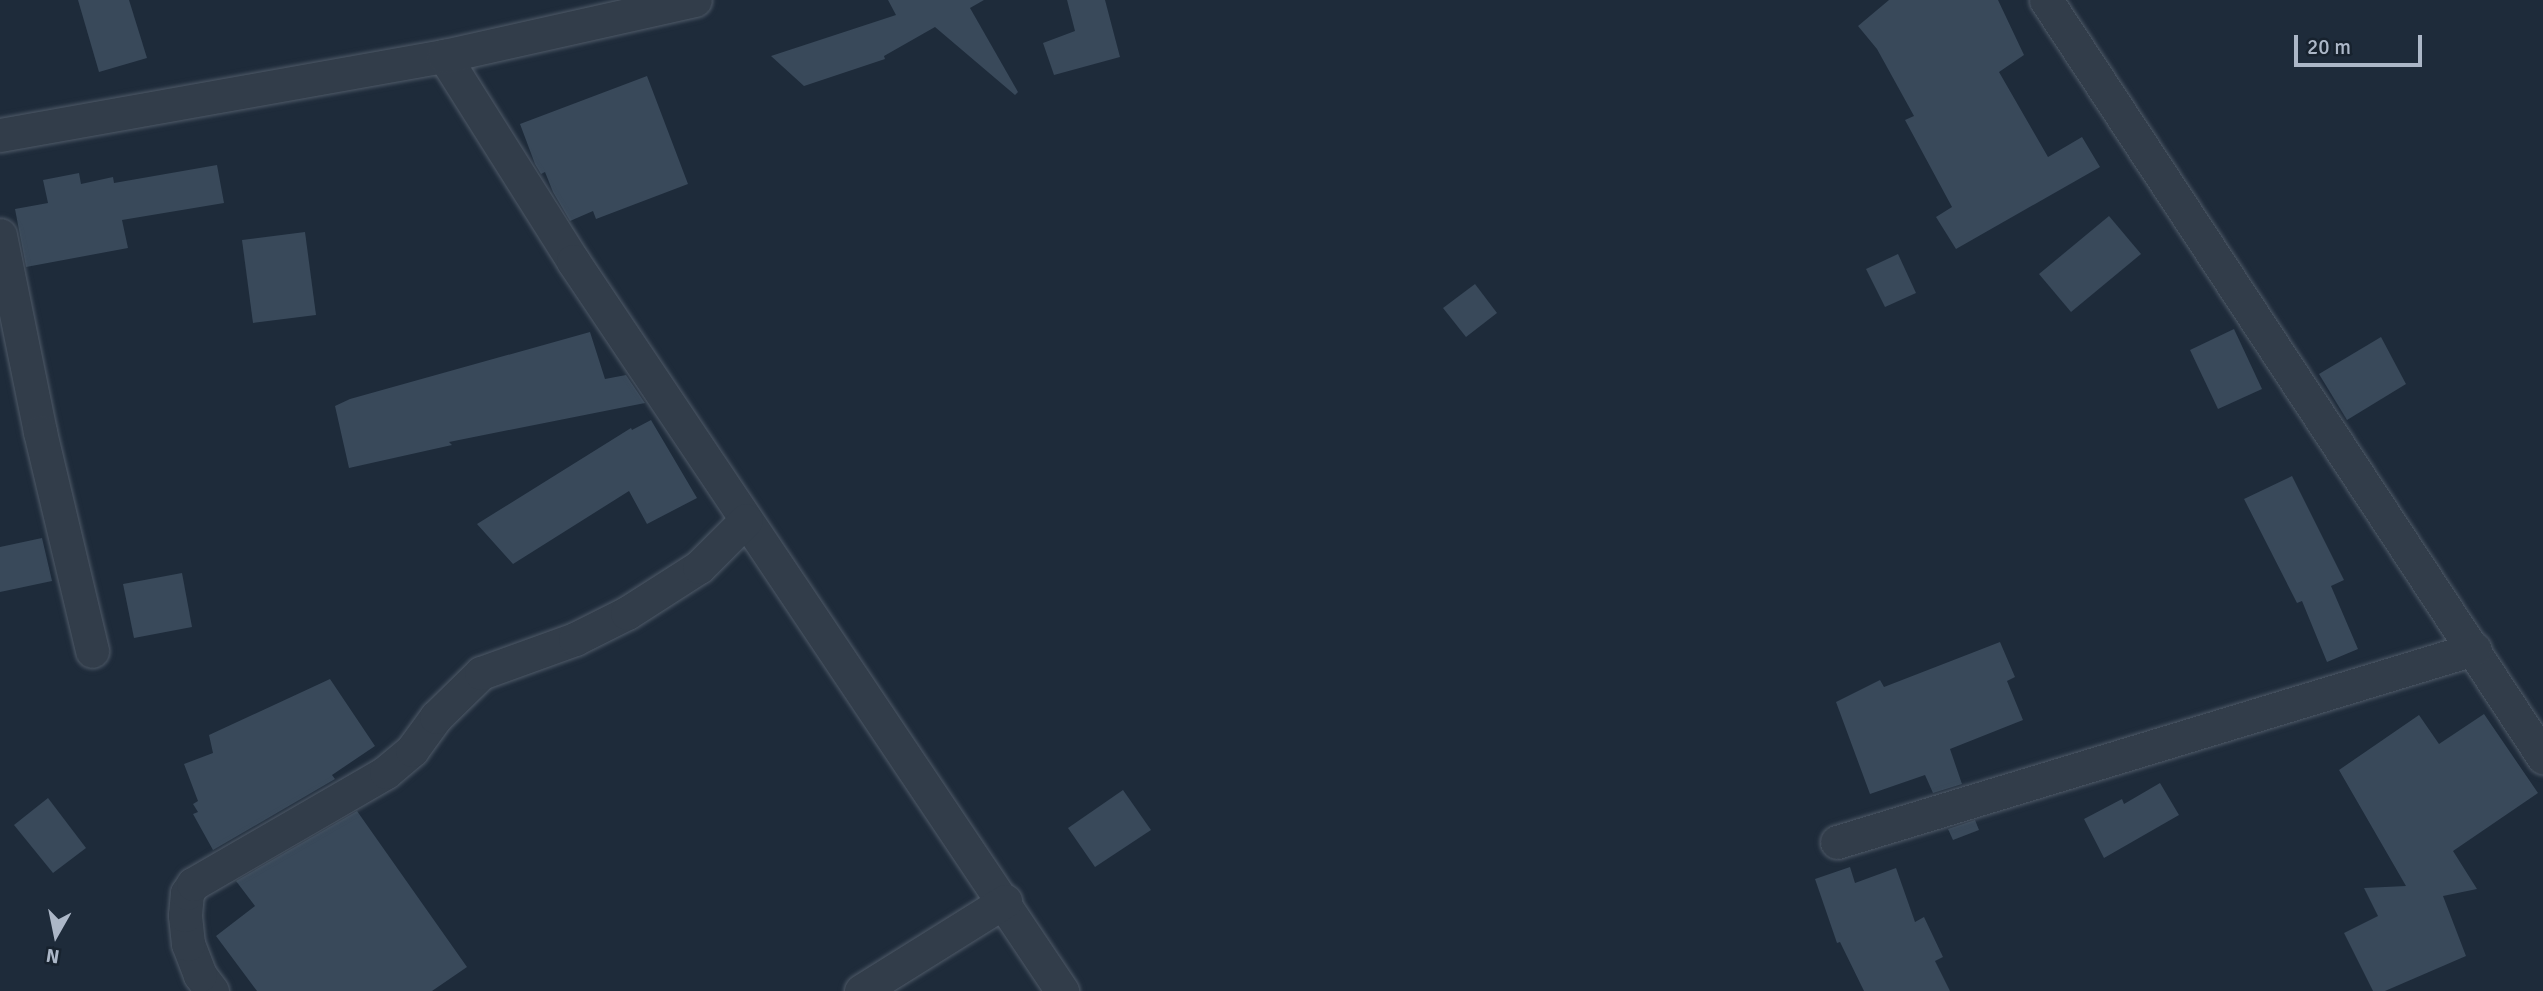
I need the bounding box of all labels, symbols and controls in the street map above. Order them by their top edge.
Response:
scale bar [2298,21,2426,65]
text: 20 m [2307,34,2351,60]
north arrow [21,900,91,970]
text: N [44,943,61,969]

